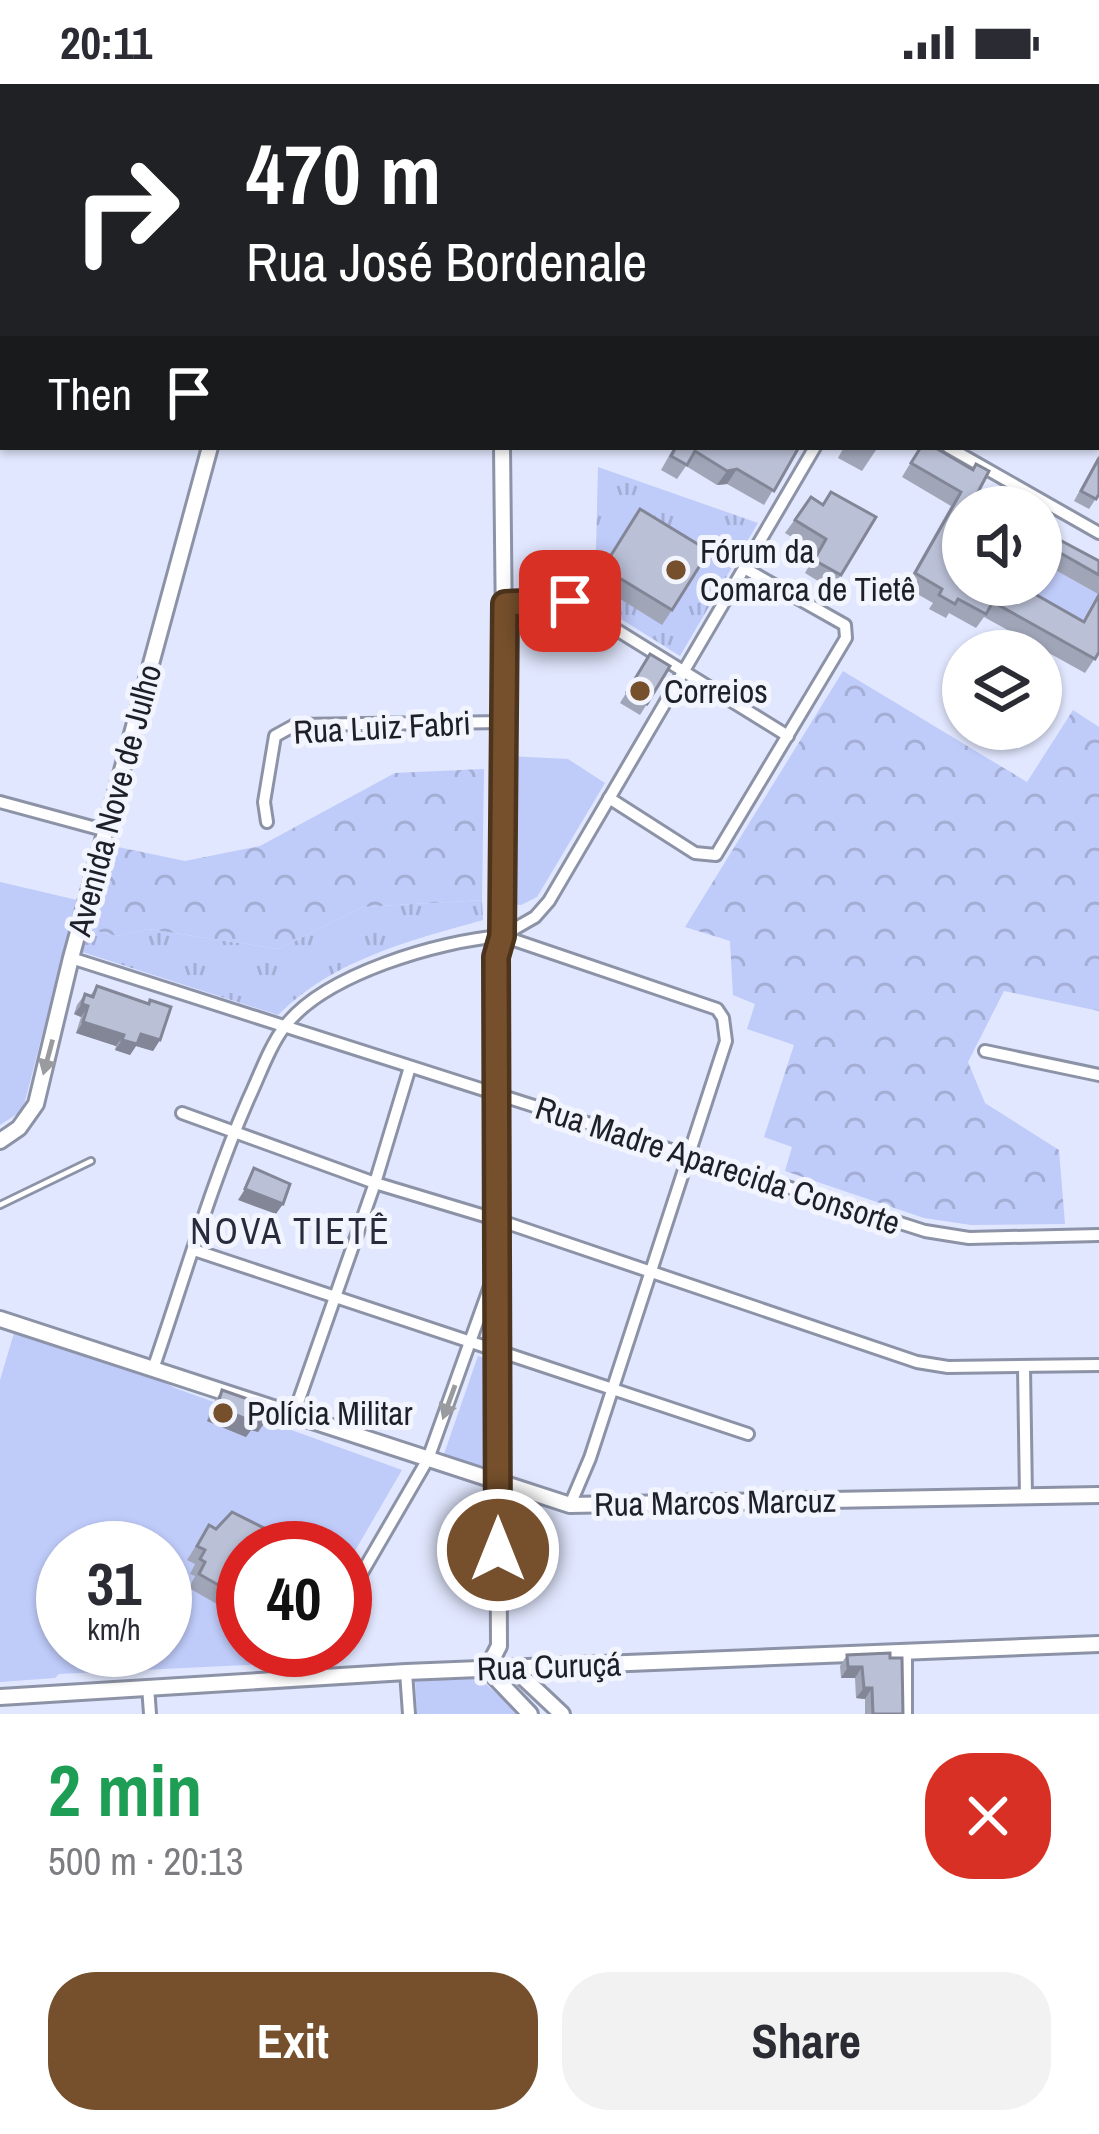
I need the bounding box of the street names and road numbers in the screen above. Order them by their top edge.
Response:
street label: Avenida Nove de Julho [56,659,171,942]
street label: Rua Luiz Fabri [292,700,472,754]
street label: Rua Madre Aparecida Consorte [530,1085,906,1245]
street label: Rua Marcos Marcuz [594,1478,836,1526]
street label: Rua Curuçá [476,1641,622,1691]

